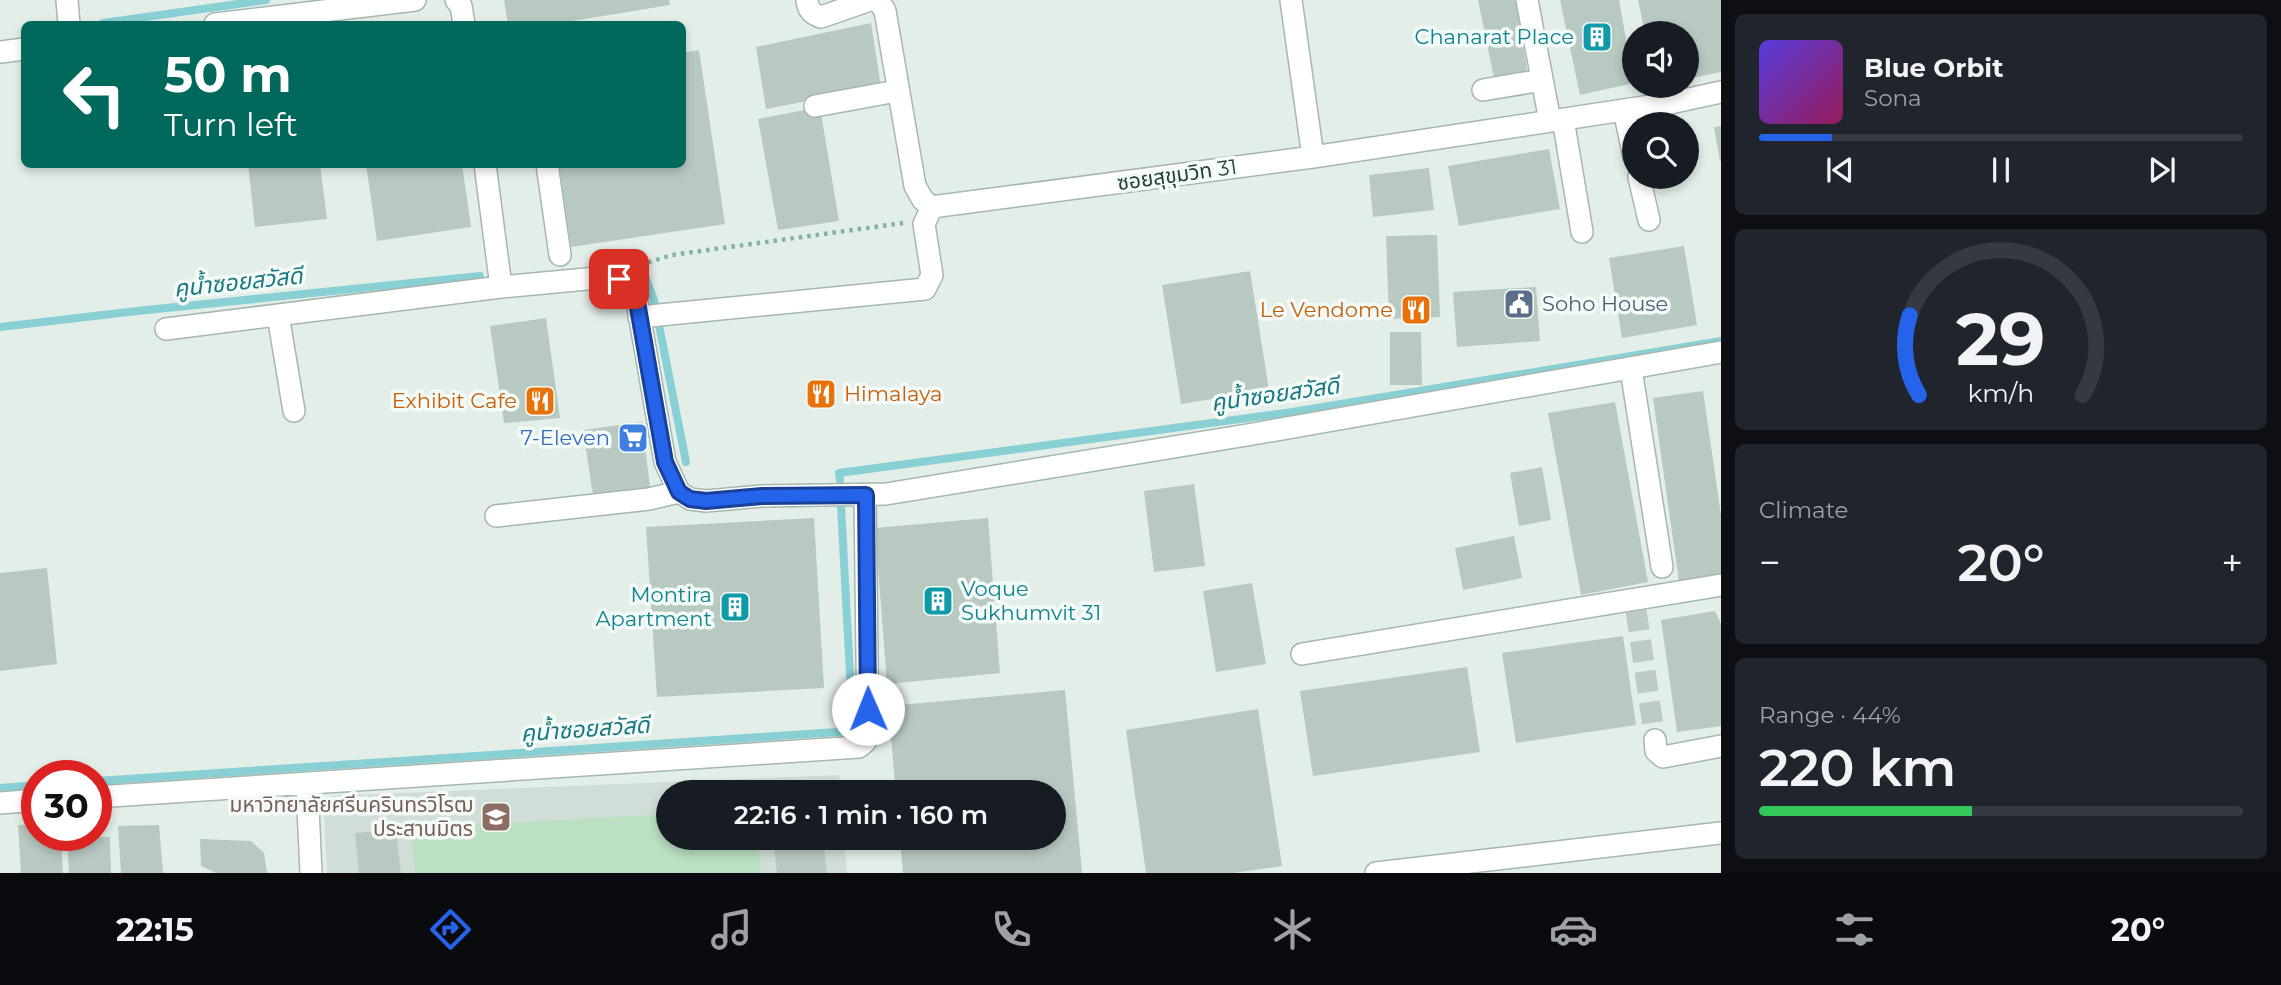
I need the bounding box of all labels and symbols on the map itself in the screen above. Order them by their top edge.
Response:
building icon: Chanarat Place [1580,20,1614,54]
place label: Chanarat Place [1415,24,1574,49]
street label: ซอยสุขุมวิท 31 [1115,154,1239,196]
pin [589,249,649,309]
water label: คูน้ำซอยสวัสดี [172,259,307,304]
public building icon: Soho House [1502,287,1536,321]
place label: Soho House [1542,291,1668,316]
restaurant icon: Le Vendome [1399,293,1433,327]
place label: Le Vendome [1260,297,1393,322]
water label: คูน้ำซอยสวัสดี [1209,369,1344,418]
restaurant icon: Himalaya [804,377,838,411]
place label: Himalaya [844,381,942,406]
restaurant icon: Exhibit Cafe [523,384,557,418]
place label: Exhibit Cafe [392,388,517,413]
supermarket icon: 7-Eleven [616,421,650,455]
place label: 7-Eleven [521,425,610,450]
place label: Voque Sukhumvit 31 [961,576,1101,625]
place label: Montira Apartment [595,582,712,631]
building icon: Voque Sukhumvit 31 [921,584,955,618]
building icon: Montira Apartment [718,590,752,624]
position arrow [831,672,905,746]
water label: คูน้ำซอยสวัสดี [520,708,653,748]
speed limit sign: 30 [21,760,112,851]
place label: มหาวิทยาลัยศรีนครินทรวิโรฒ ประสานมิตร [230,792,473,841]
school or university icon: มหาวิทยาลัยศรีนครินทรวิโรฒ ประสานมิตร [479,800,513,834]

